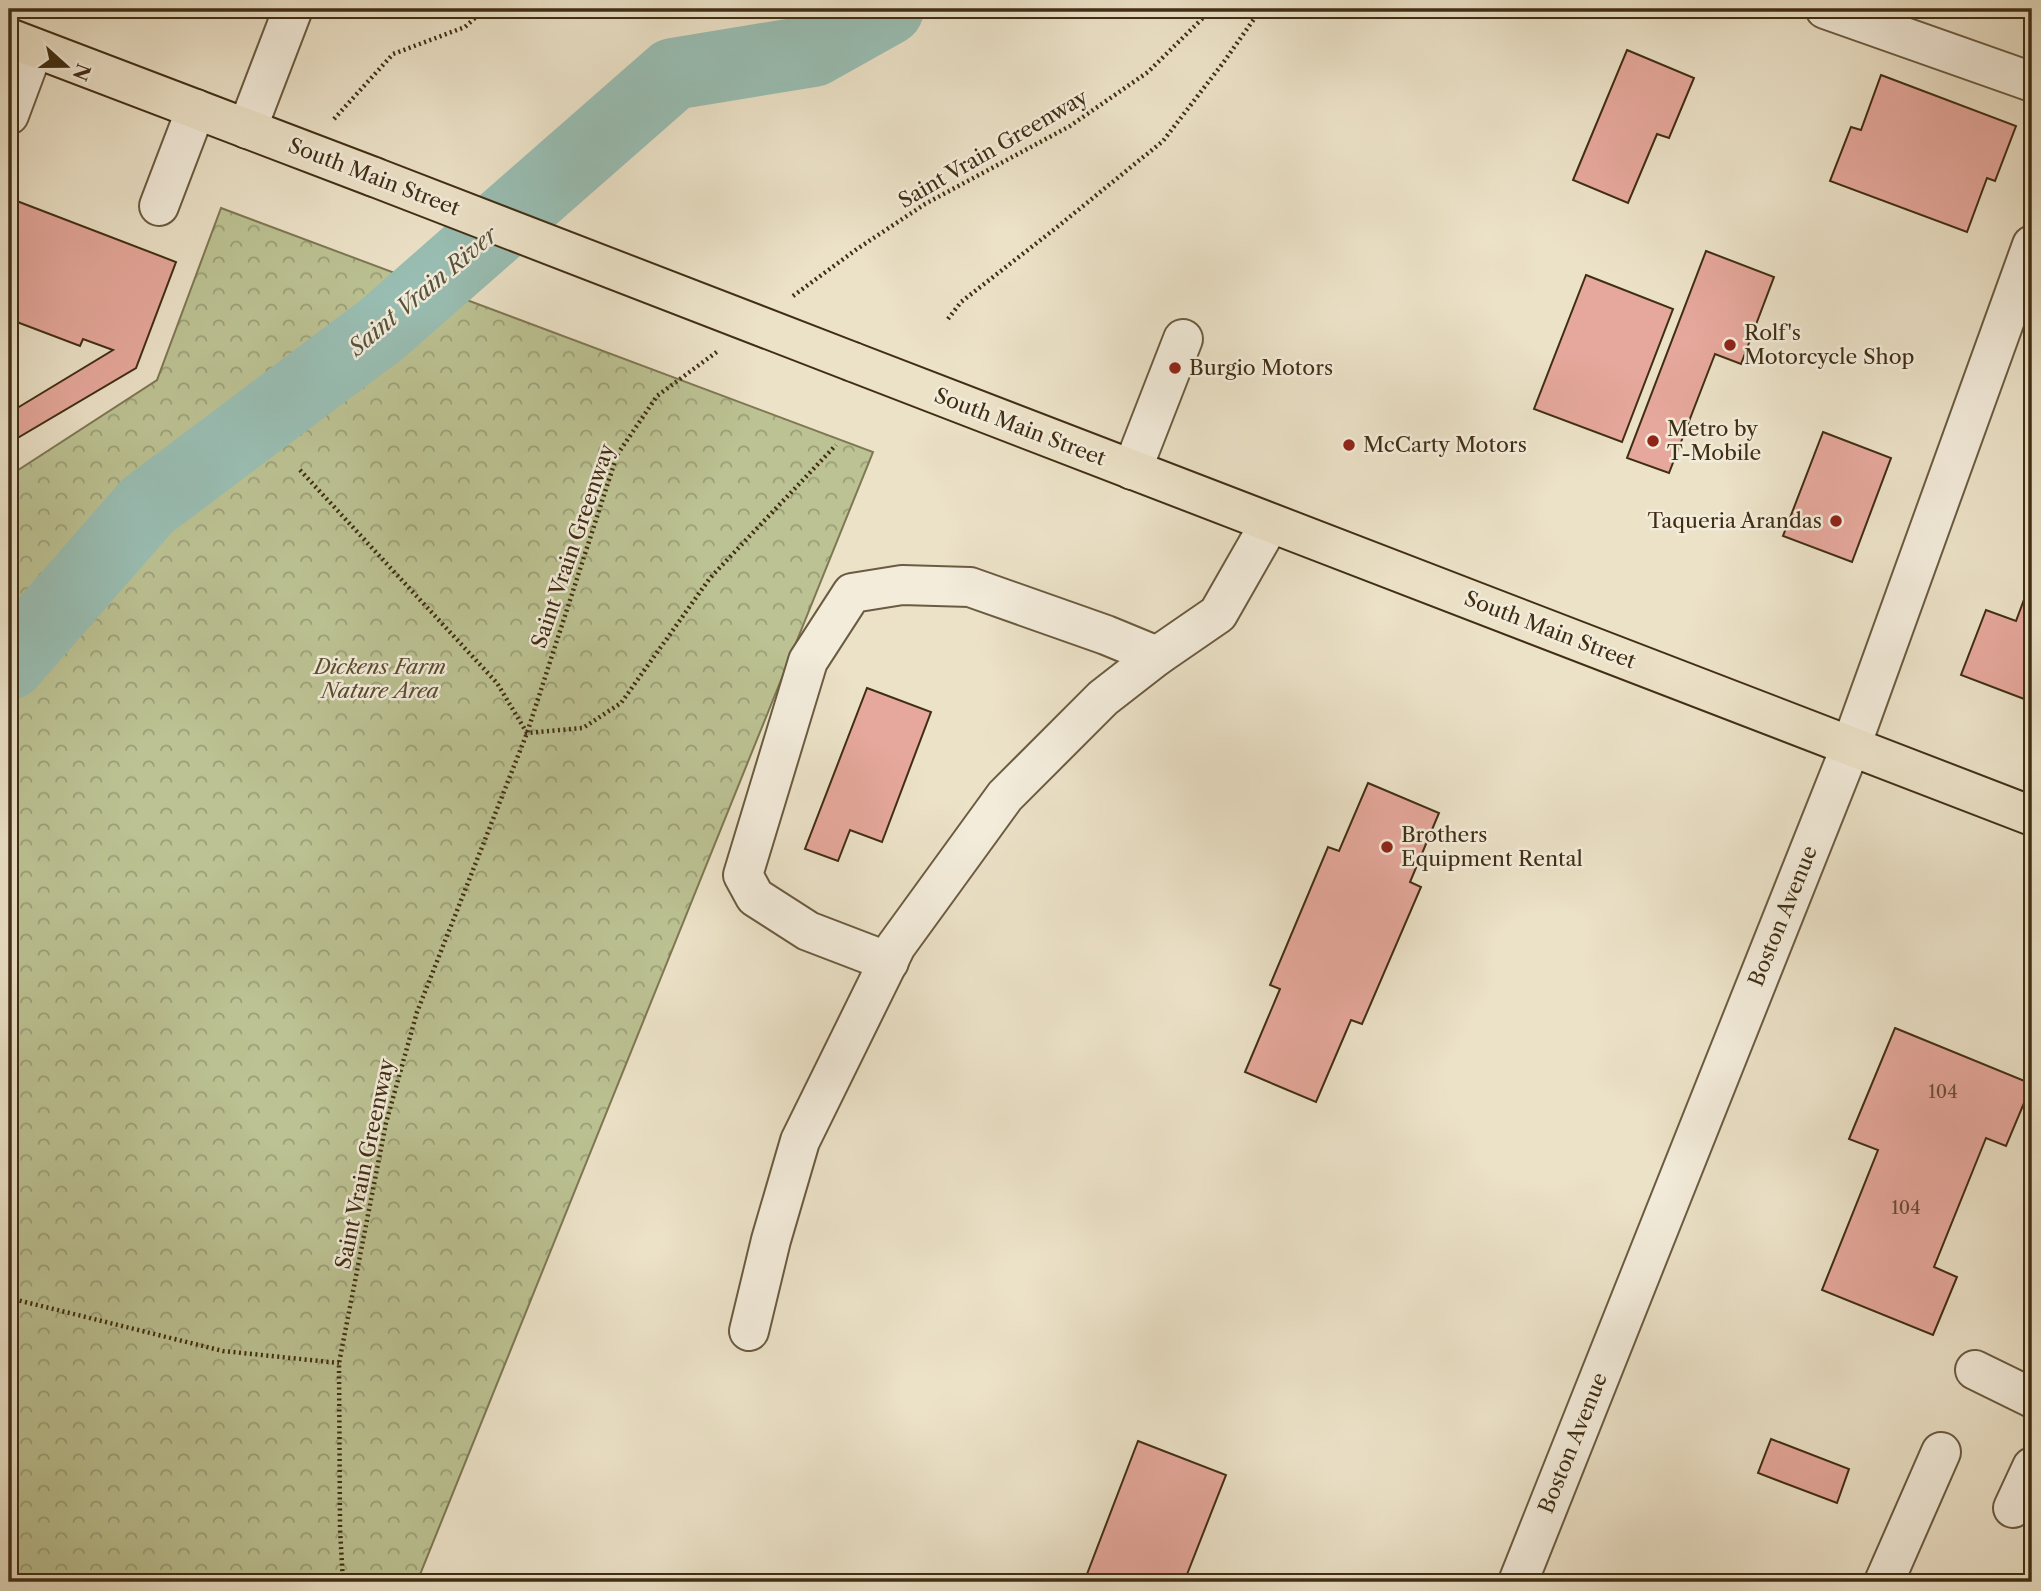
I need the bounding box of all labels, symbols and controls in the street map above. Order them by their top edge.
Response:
north arrow [32,32,102,102]
text: N [68,60,95,84]
street label: Saint Vrain Greenway [894,84,1092,213]
street label: South Main Street [285,132,464,221]
water label: Saint Vrain River [341,220,504,363]
place label: Rolf's Motorcycle Shop [1744,320,1914,369]
marker: Rolf's Motorcycle Shop [1722,337,1738,353]
place label: Burgio Motors [1189,355,1333,380]
marker: Burgio Motors [1167,360,1183,376]
street label: South Main Street [931,382,1110,471]
place label: Metro by T-Mobile [1667,416,1761,465]
place label: McCarty Motors [1363,432,1527,457]
marker: Metro by T-Mobile [1645,433,1661,449]
marker: McCarty Motors [1341,437,1357,453]
street label: Saint Vrain Greenway [526,440,619,651]
place label: Taqueria Arandas [1647,508,1822,533]
marker: Taqueria Arandas [1828,513,1844,529]
street label: South Main Street [1461,585,1640,674]
park label: Dickens Farm Nature Area [312,654,446,703]
place label: Brothers Equipment Rental [1401,822,1583,871]
marker: Brothers Equipment Rental [1379,839,1395,855]
street label: Boston Avenue [1743,842,1822,990]
street label: Saint Vrain Greenway [330,1056,399,1271]
house number: 104 [1928,1081,1958,1103]
house number: 104 [1891,1197,1921,1219]
street label: Boston Avenue [1533,1369,1612,1517]

